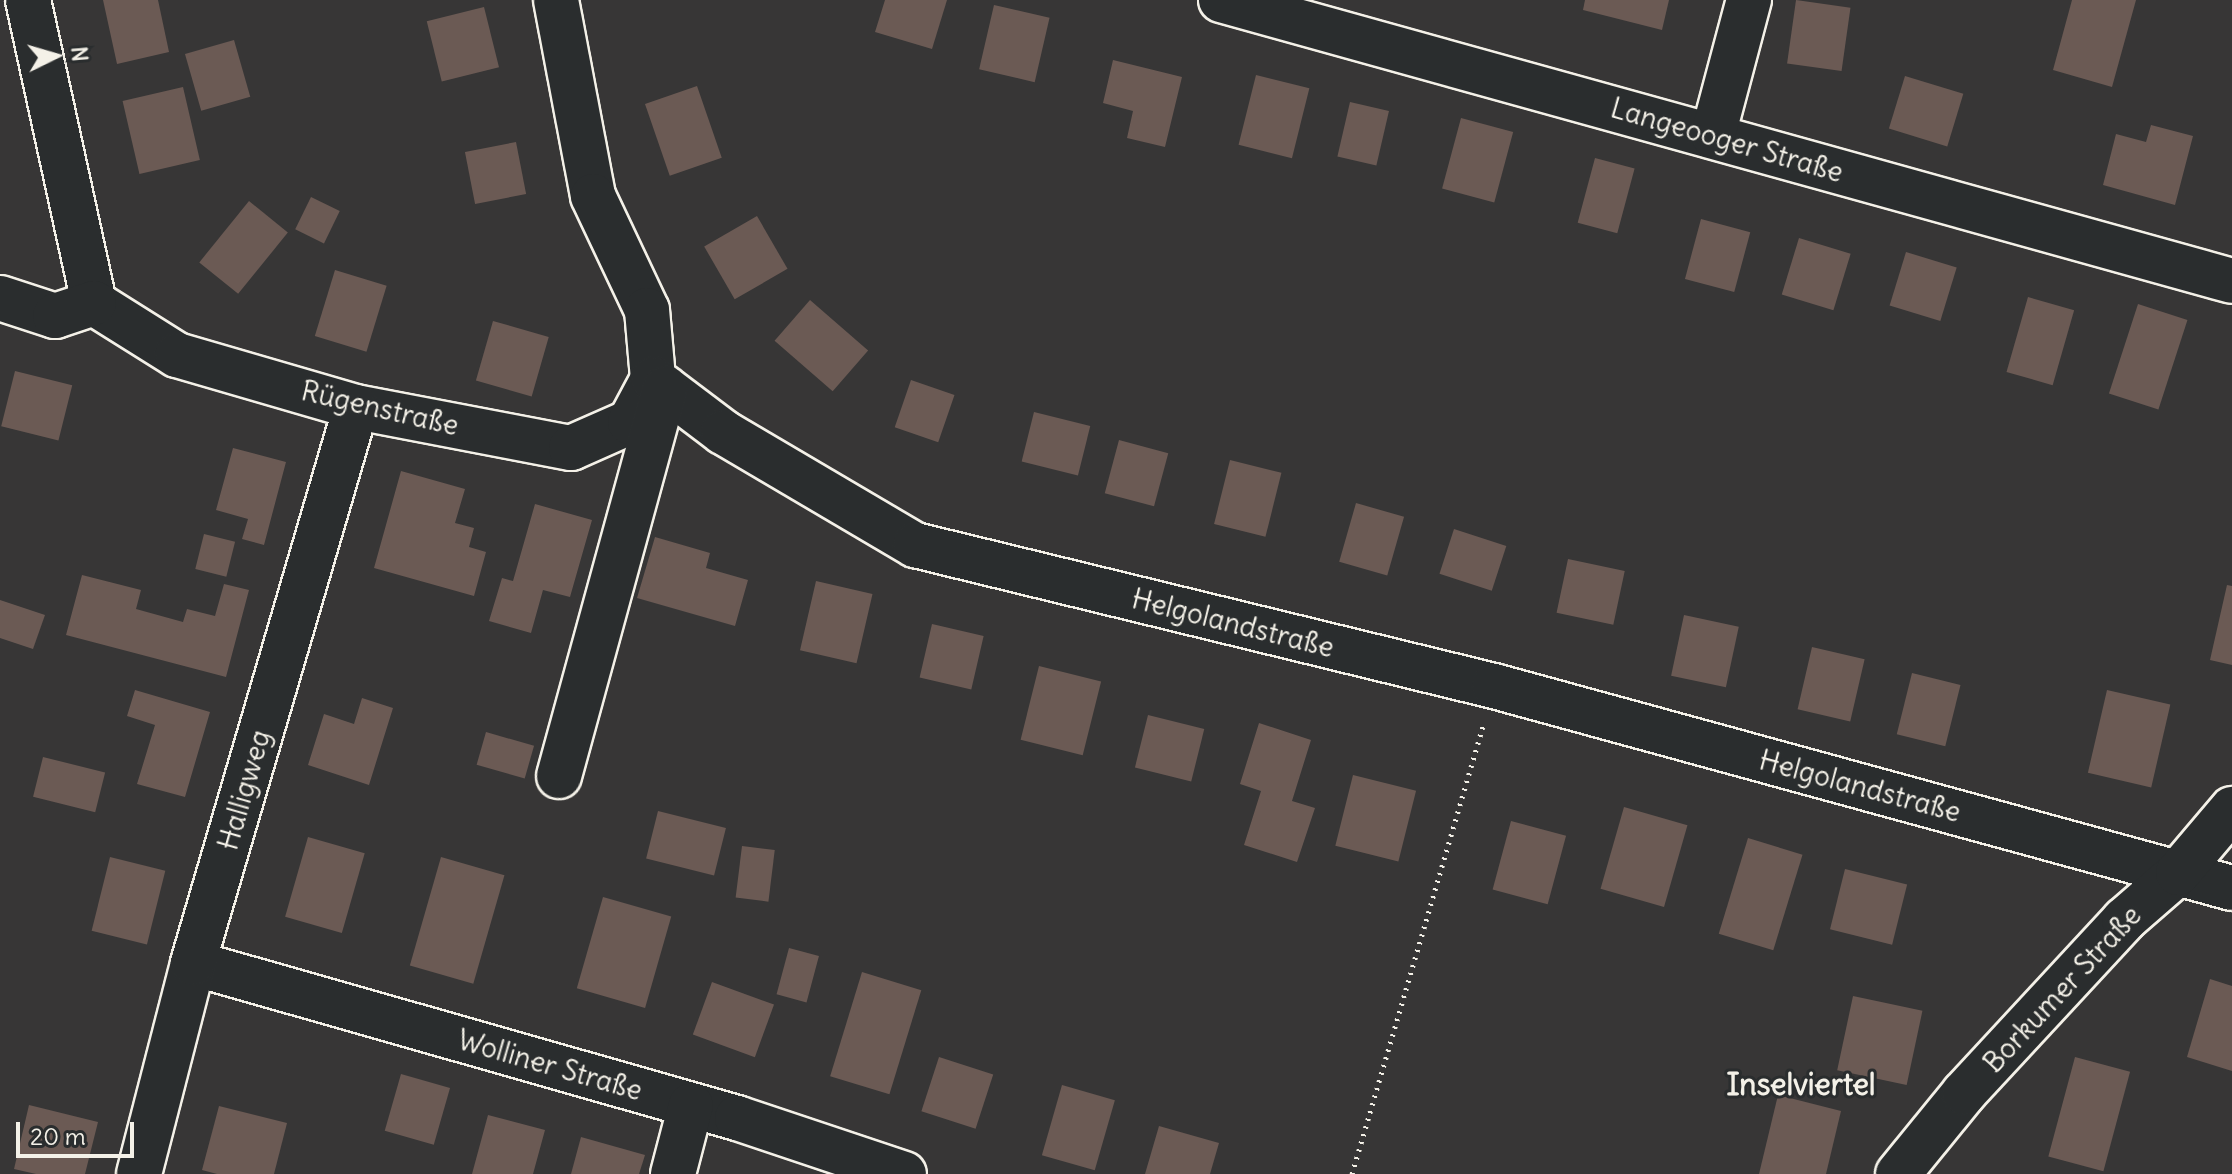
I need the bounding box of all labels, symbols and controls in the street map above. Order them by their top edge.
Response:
north arrow [16,16,96,96]
text: N [65,45,95,63]
street label: Langeooger Straße [1607,91,1847,189]
street label: Rügenstraße [298,374,462,442]
street label: Helgolandstraße [1128,582,1338,664]
street label: Halligweg [211,726,277,854]
street label: Helgolandstraße [1756,743,1964,829]
street label: Borkumer Straße [1976,899,2148,1079]
street label: Wolliner Straße [454,1023,646,1107]
district label: Inselviertel [1726,1066,1876,1102]
scale bar [20,1106,138,1156]
text: 20 m [30,1121,86,1151]

